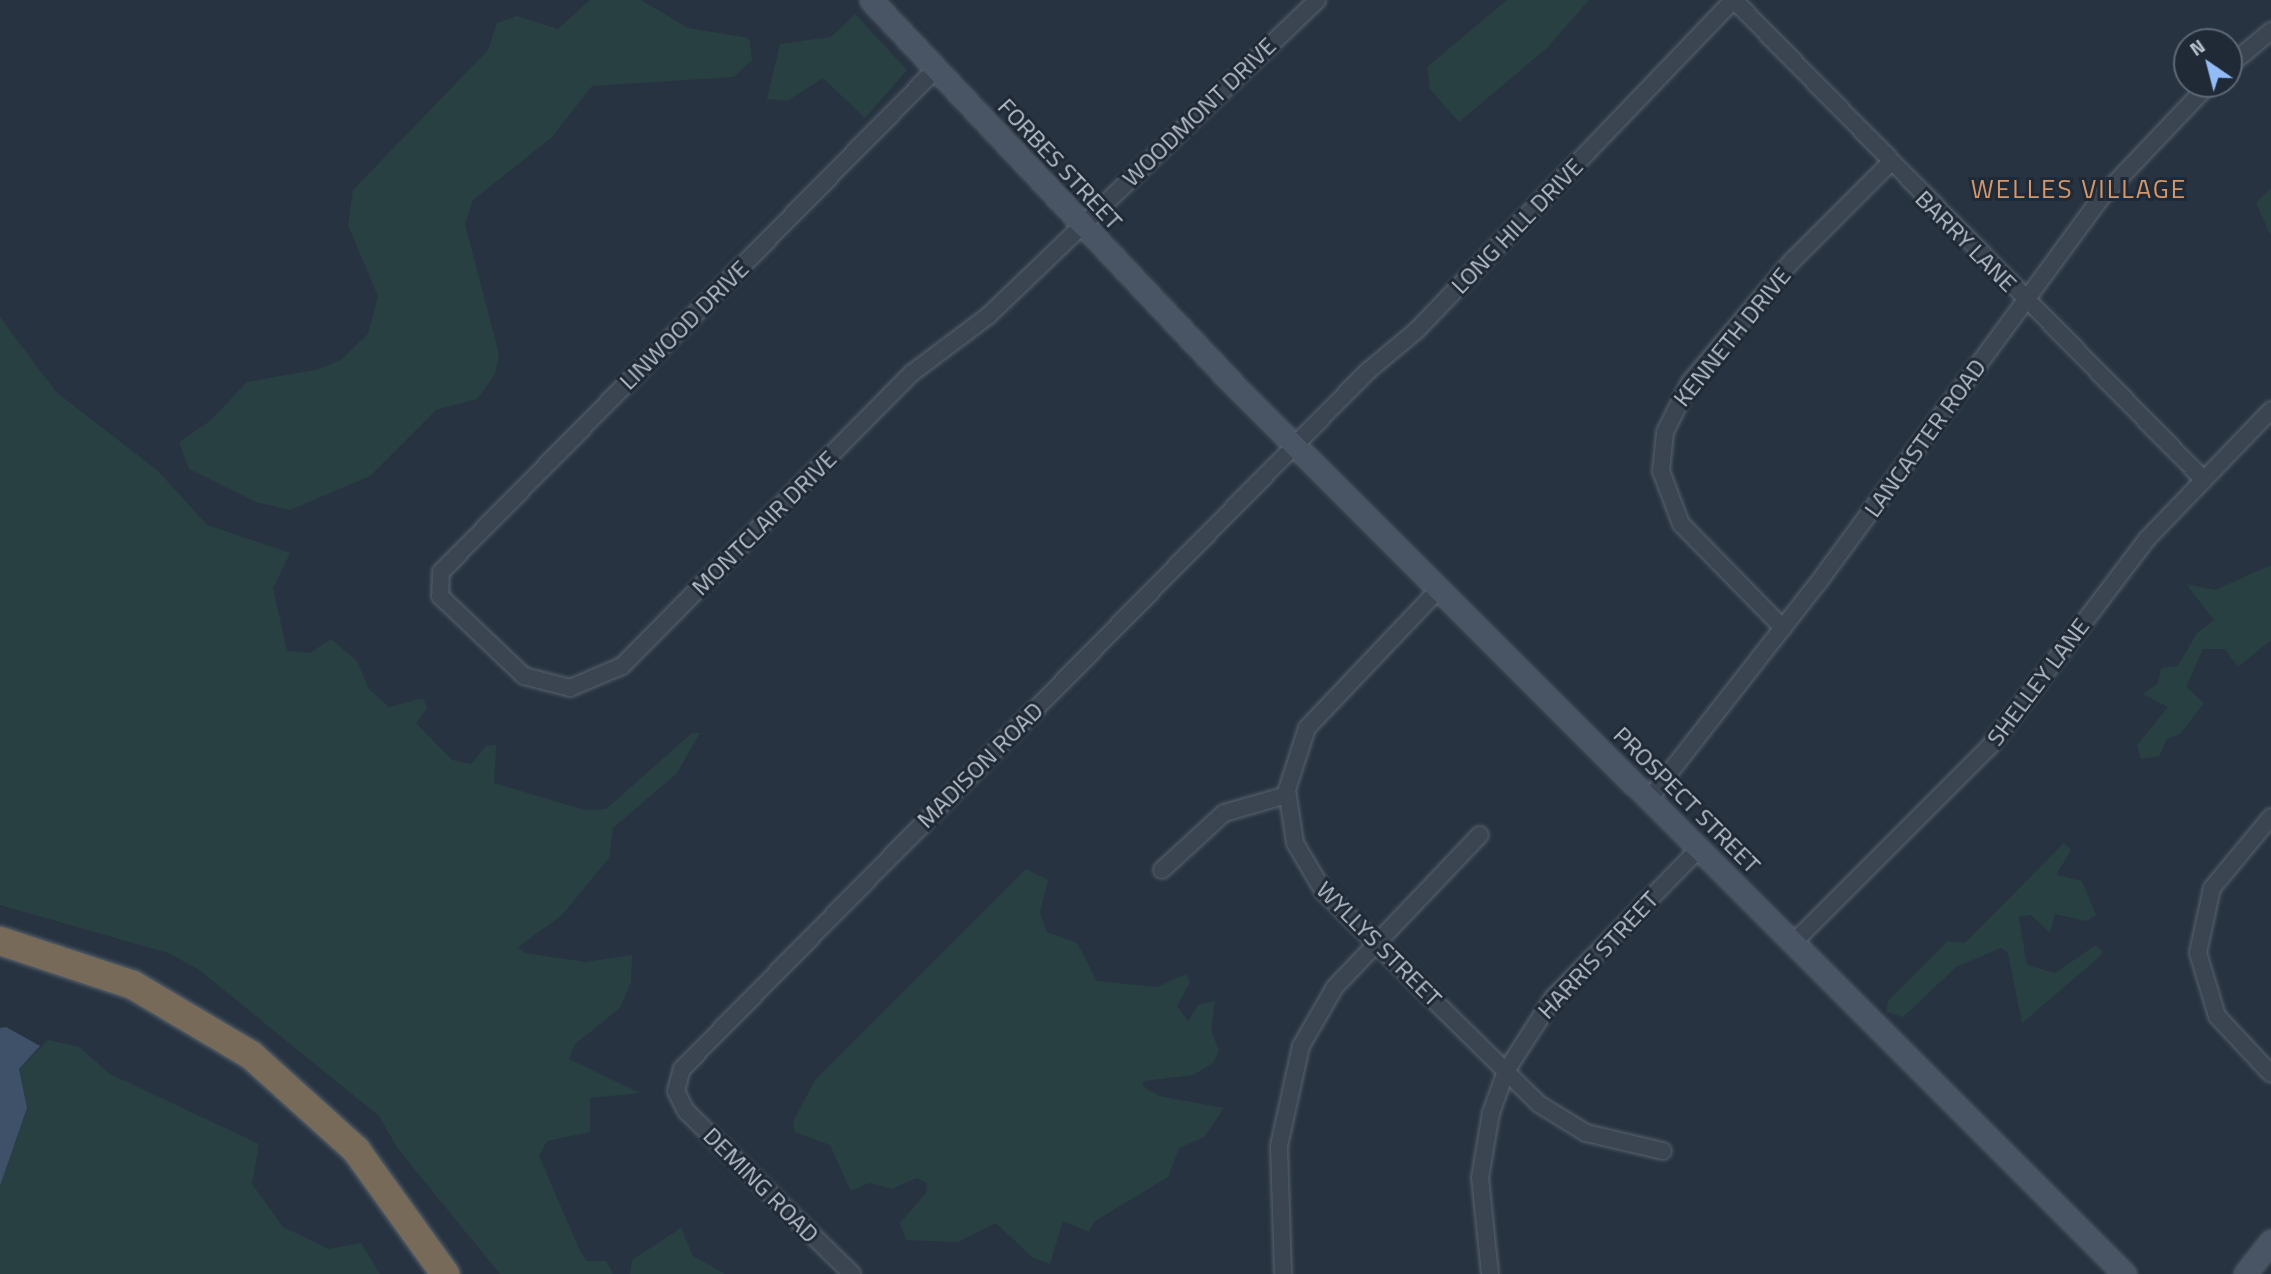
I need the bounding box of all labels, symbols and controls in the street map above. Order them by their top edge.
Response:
north arrow [2173,28,2243,98]
street label: WOODMONT DRIVE [1116,31,1282,193]
text: N [2183,31,2211,63]
street label: FORBES STREET [992,92,1128,236]
street label: LONG HILL DRIVE [1445,152,1589,300]
district label: WELLES VILLAGE [1973,173,2185,205]
street label: BARRY LANE [1909,184,2023,298]
street label: LINWOOD DRIVE [613,254,755,396]
street label: KENNETH DRIVE [1667,262,1797,412]
street label: LANCASTER ROAD [1858,353,1992,523]
street label: MONTCLAIR DRIVE [686,445,842,601]
street label: SHELLEY LANE [1981,613,2095,751]
street label: MADISON ROAD [911,696,1049,834]
street label: PROSPECT STREET [1608,721,1766,879]
street label: WYLLYS STREET [1310,875,1448,1013]
street label: HARRIS STREET [1532,885,1664,1025]
street label: DEMING ROAD [697,1121,825,1249]

